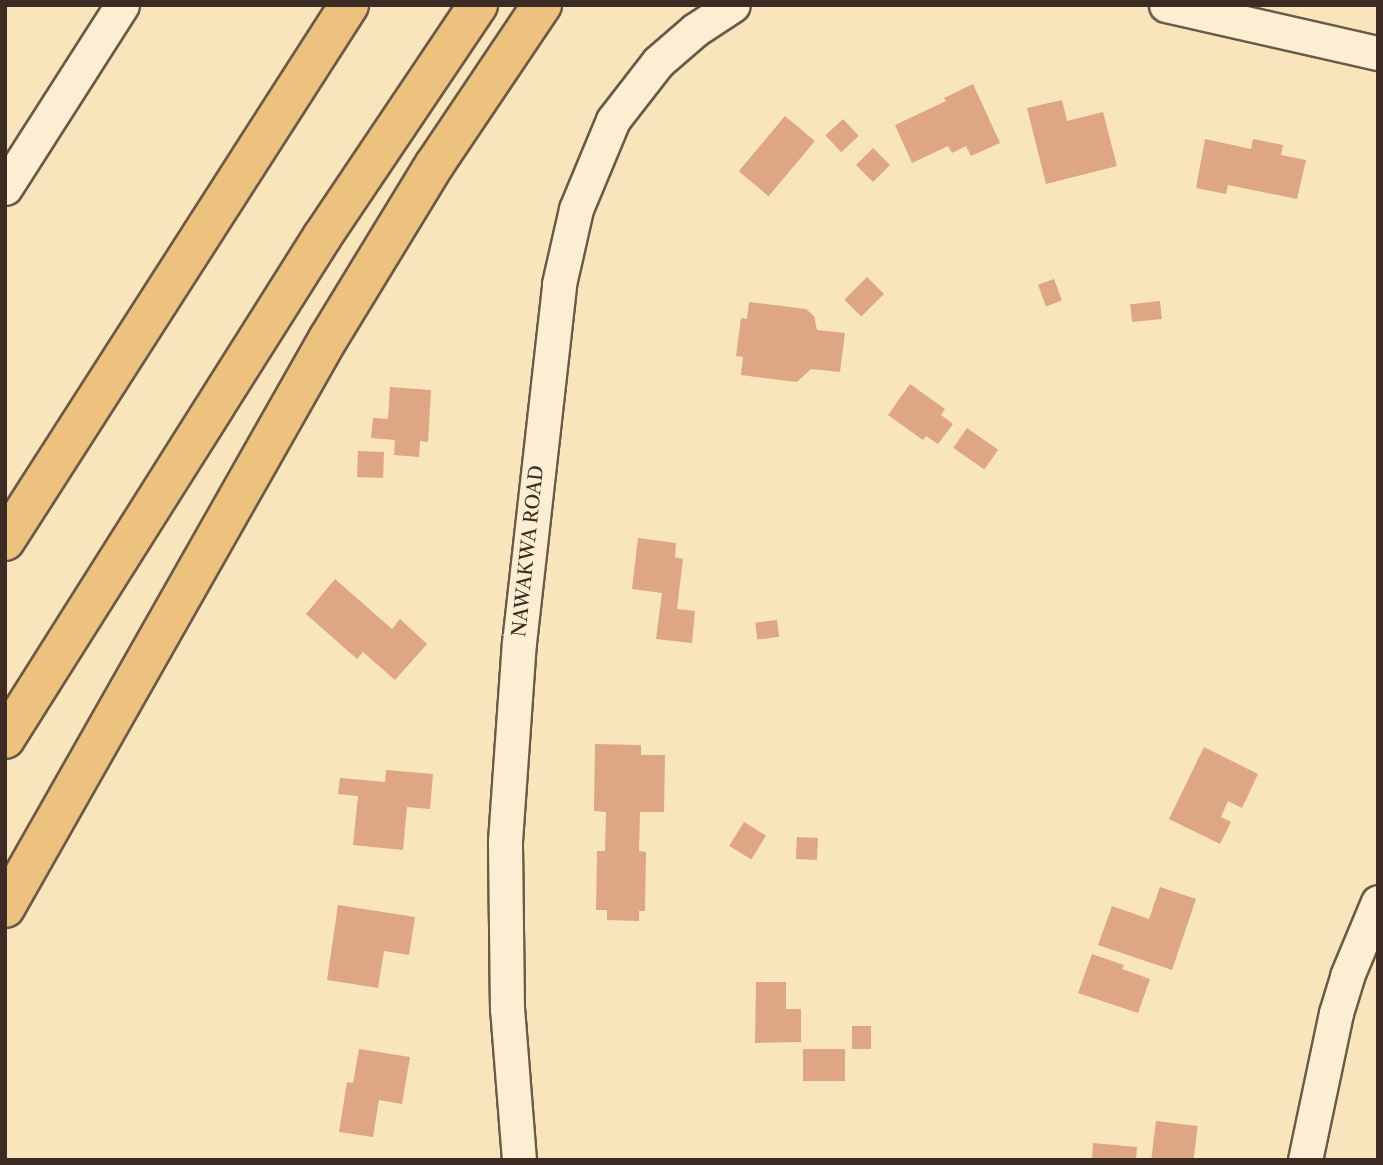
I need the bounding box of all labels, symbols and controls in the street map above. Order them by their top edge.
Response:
street label: NAWAKWA ROAD [508,464,548,638]

